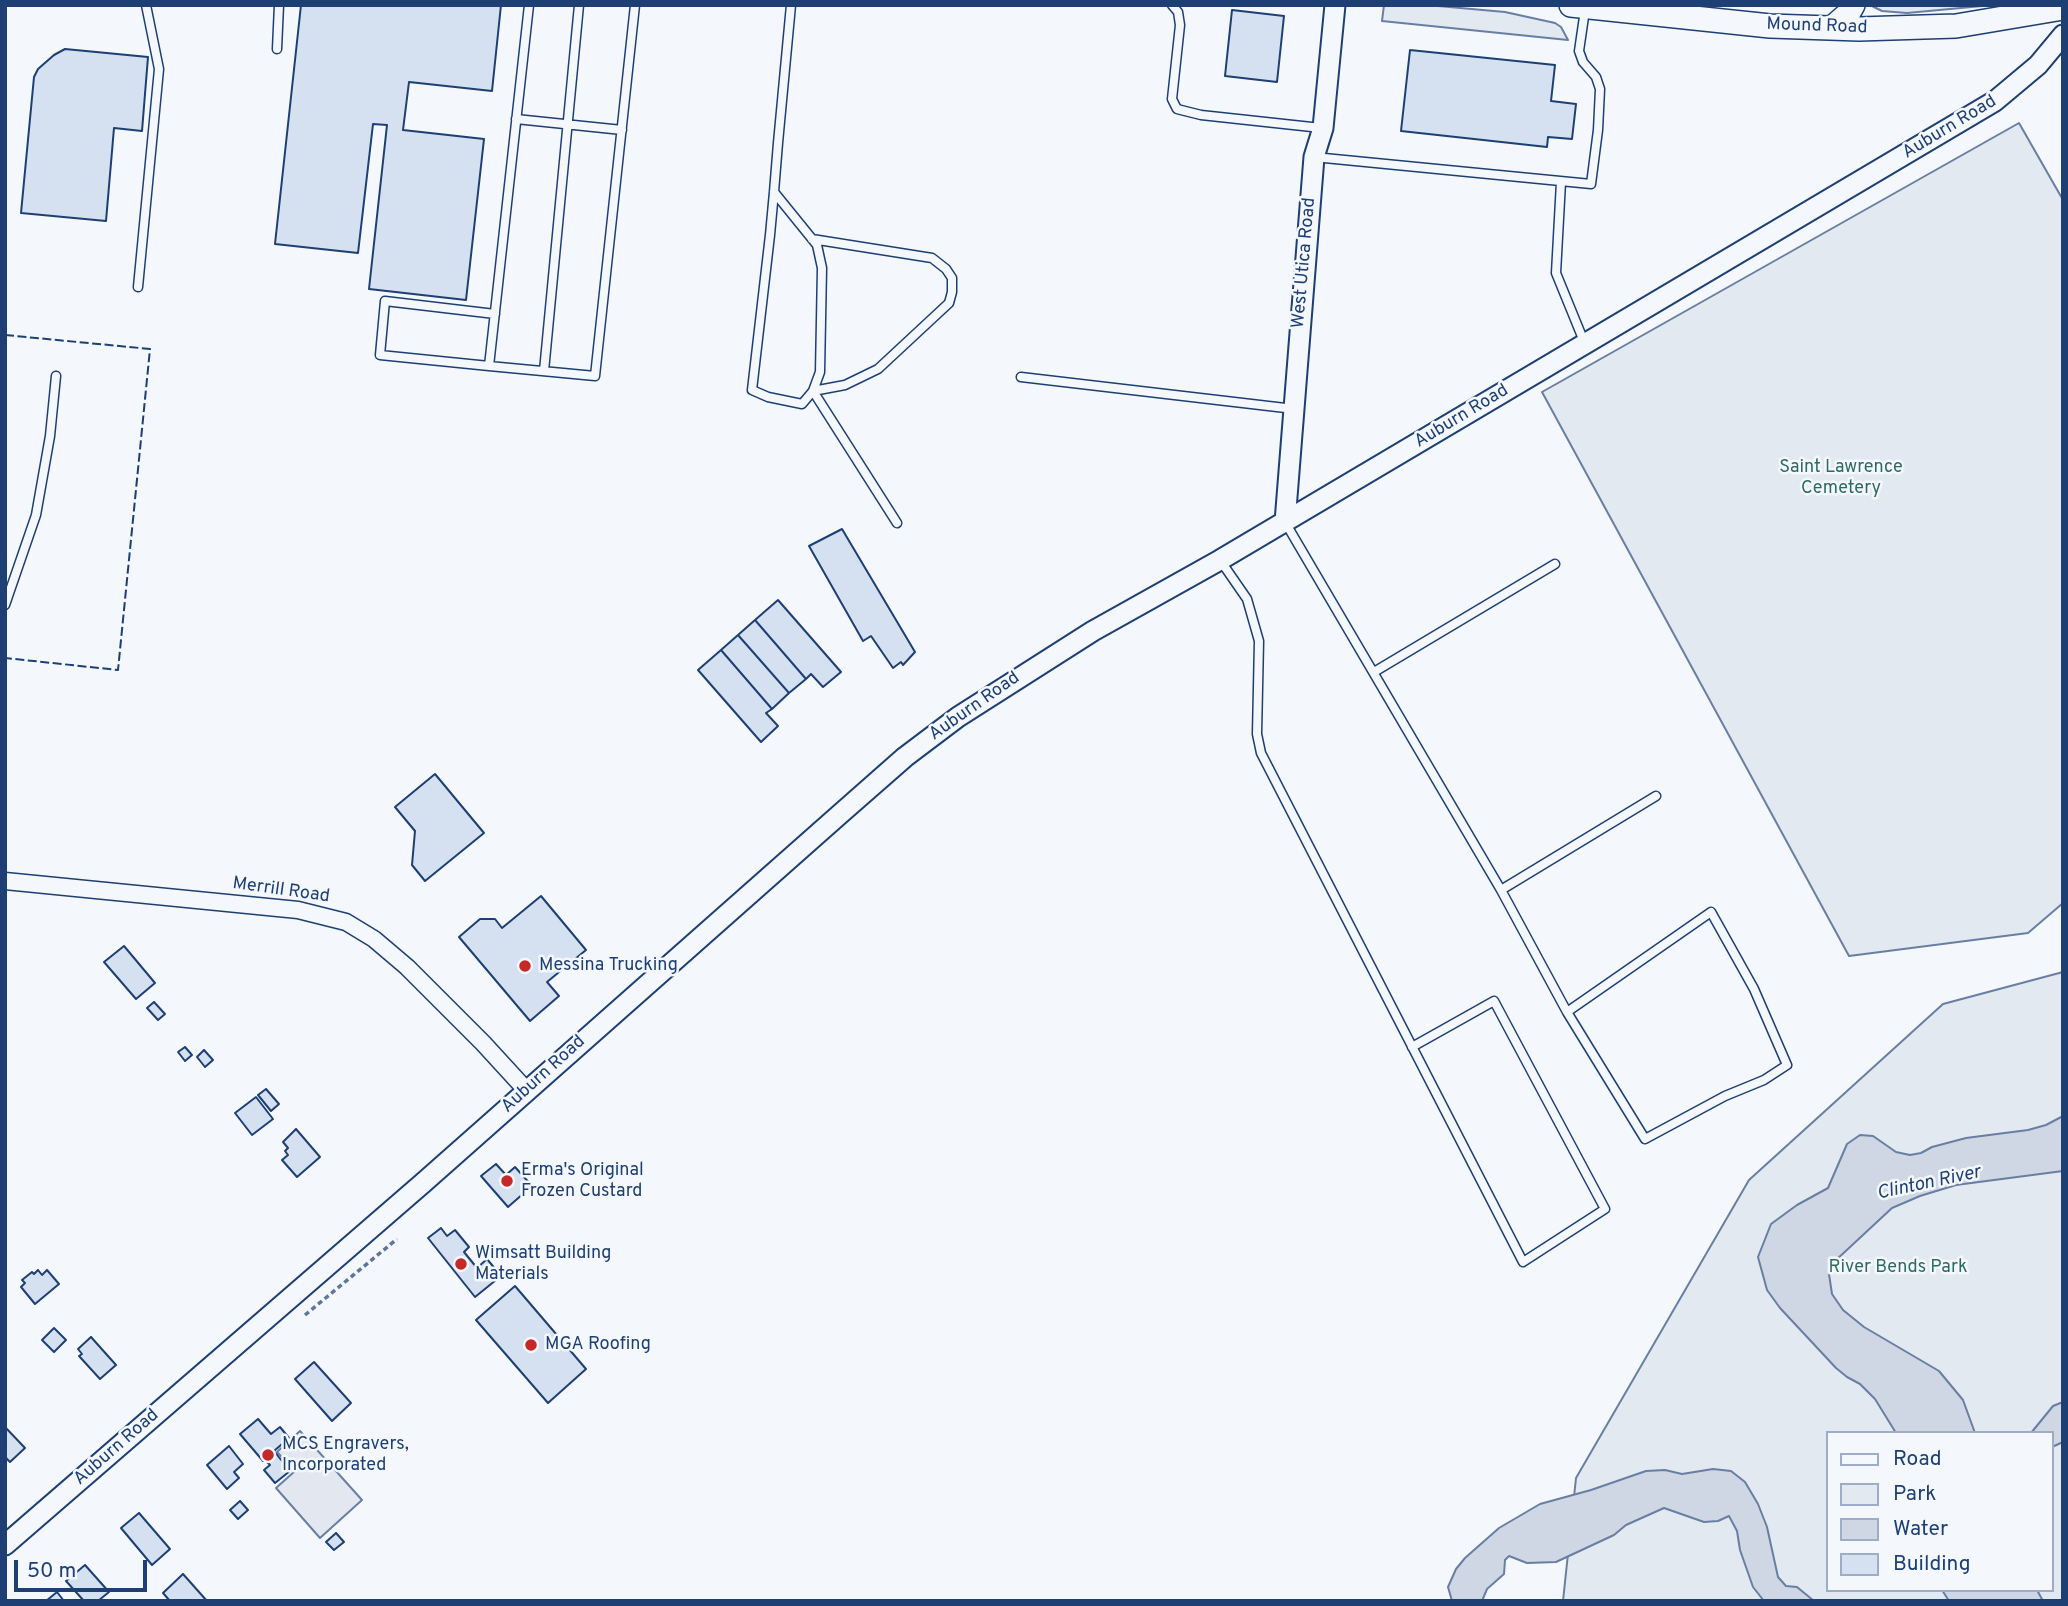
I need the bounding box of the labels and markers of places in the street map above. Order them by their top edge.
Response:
place label: Messina Trucking [539,955,678,977]
marker: Messina Trucking [517,958,533,974]
place label: Erma's Original Frozen Custard [521,1160,644,1202]
marker: Erma's Original Frozen Custard [499,1173,515,1189]
place label: Wimsatt Building Materials [475,1243,611,1286]
marker: Wimsatt Building Materials [453,1256,469,1272]
place label: MGA Roofing [545,1334,651,1356]
marker: MGA Roofing [523,1337,539,1353]
place label: MCS Engravers, Incorporated [282,1434,409,1476]
marker: MCS Engravers, Incorporated [260,1447,276,1463]

